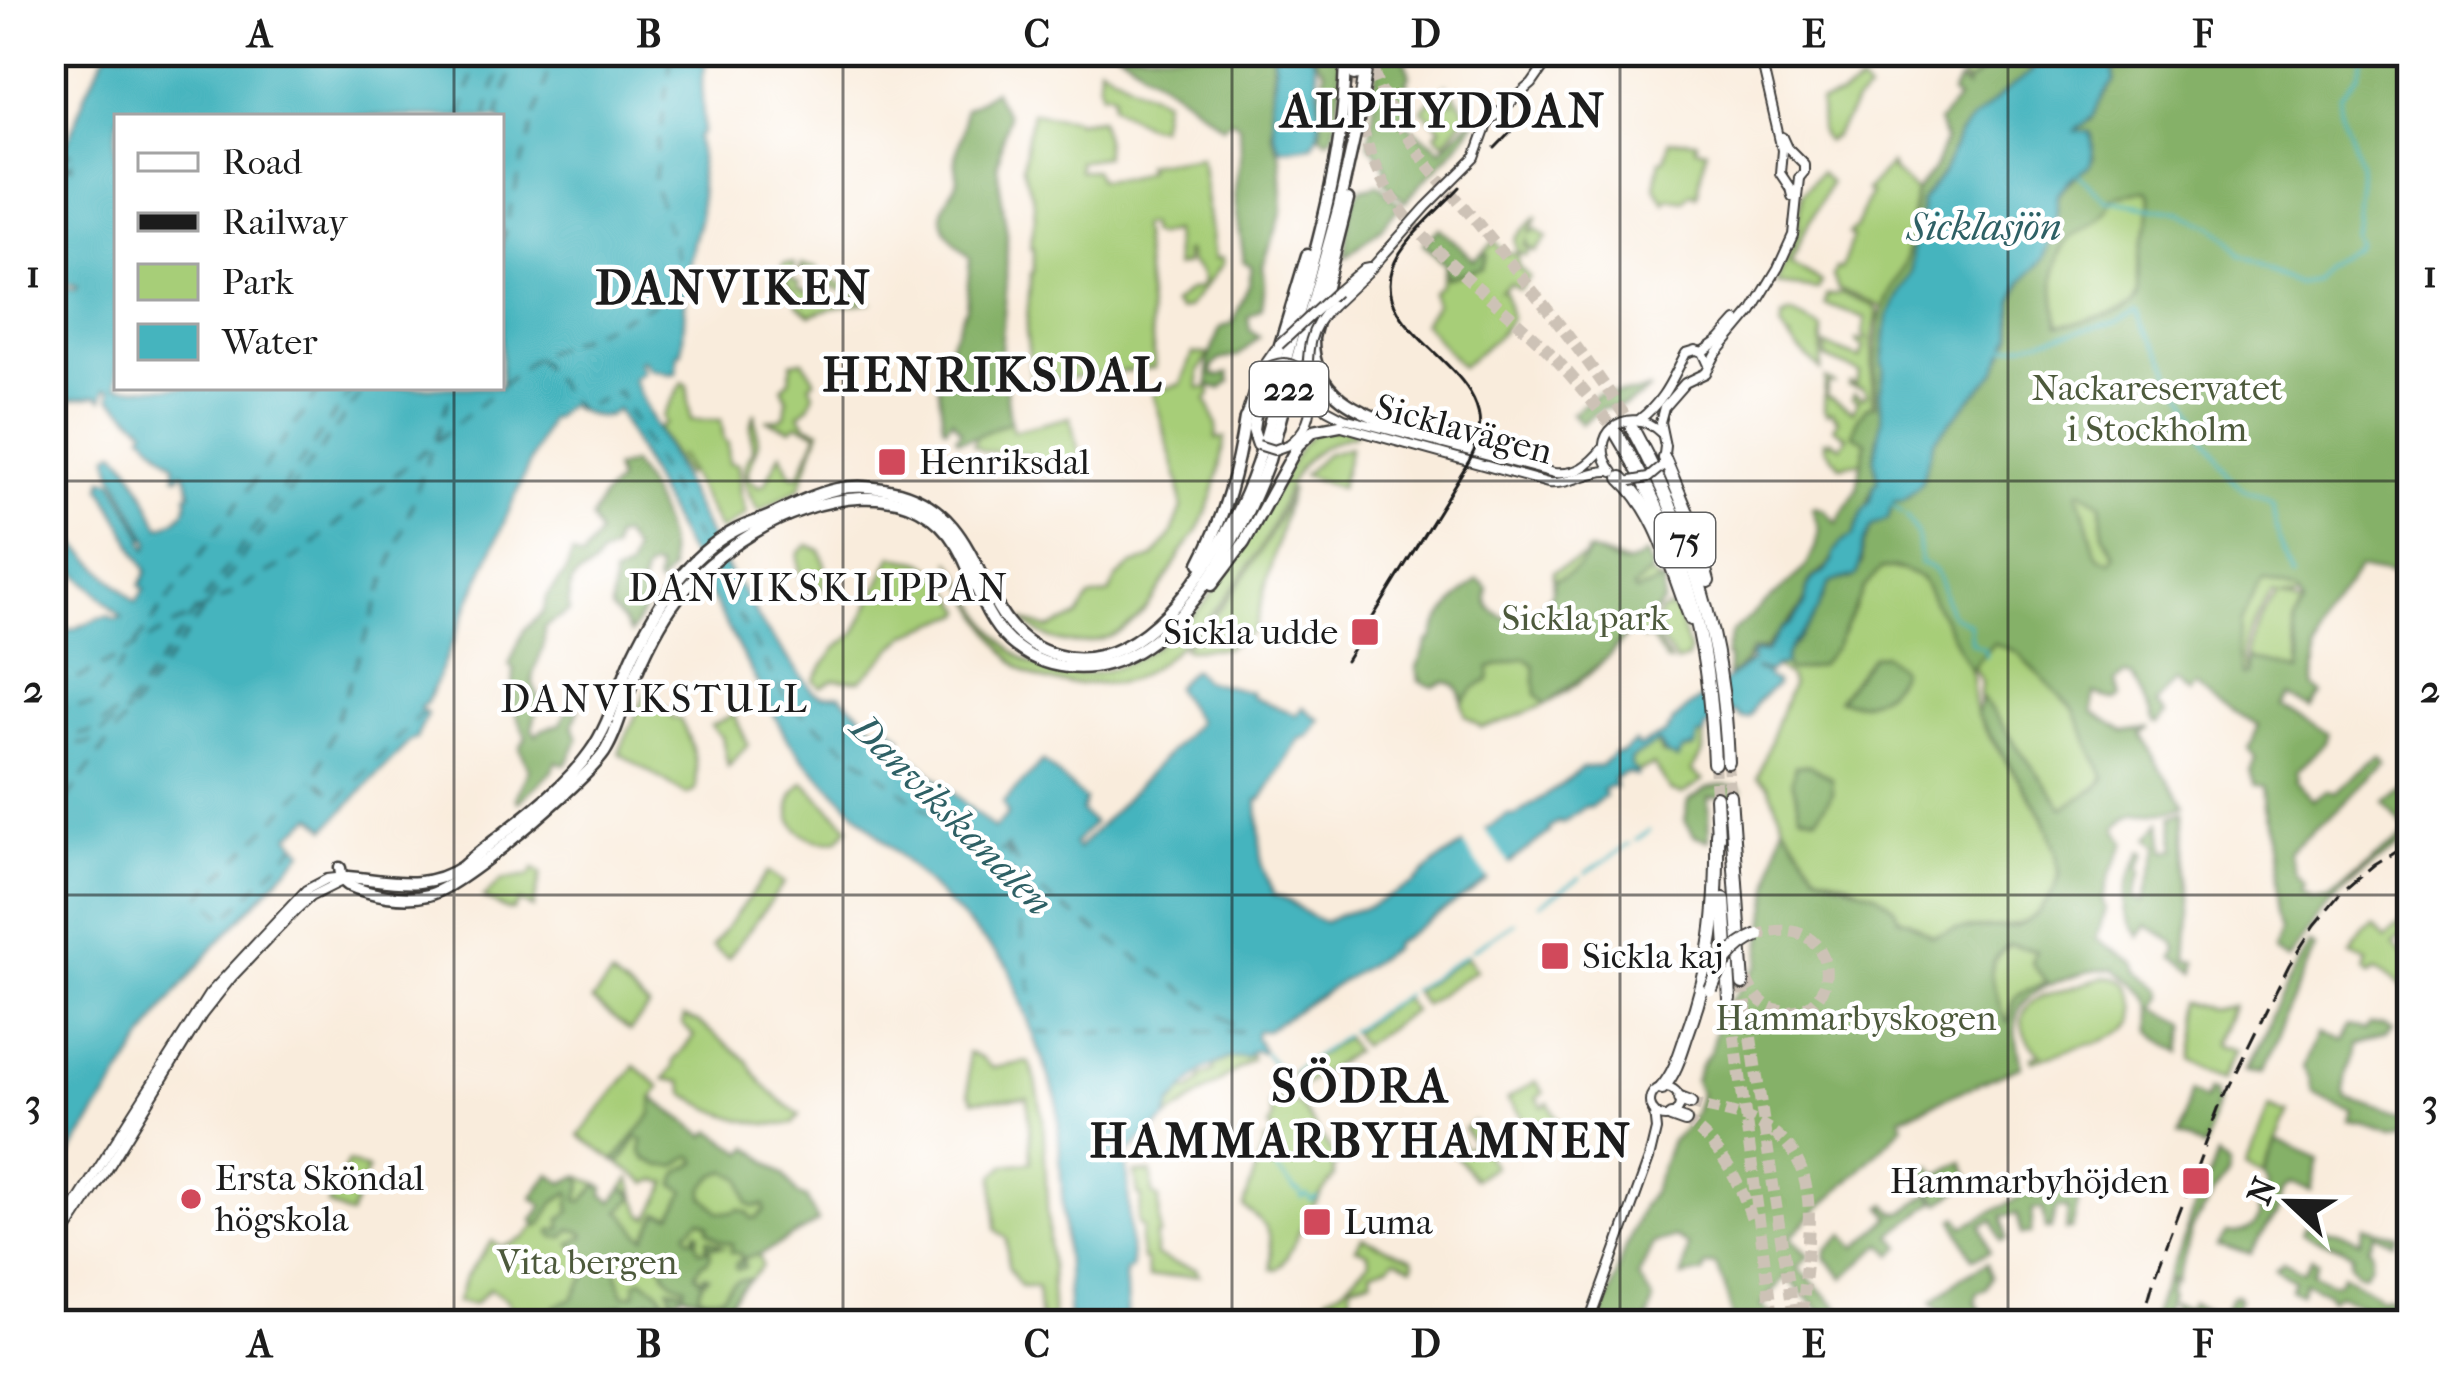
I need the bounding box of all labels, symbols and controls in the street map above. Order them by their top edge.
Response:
text: A [245,11,274,57]
text: B [636,11,662,57]
text: C [1024,11,1050,57]
text: D [1411,11,1441,57]
text: E [1802,11,1826,57]
text: F [2193,11,2214,57]
district label: ALPHYDDAN [1278,83,1607,139]
legend [114,114,504,390]
text: Road [222,141,303,183]
text: Railway [222,201,349,243]
water label: Sicklasjön [1905,204,2062,250]
text: 1 [26,251,40,297]
text: 1 [2423,251,2437,297]
district label: DANVIKEN [595,260,873,316]
text: Park [222,261,294,303]
text: Water [221,321,318,363]
district label: HENRIKSDAL [822,347,1164,403]
road number: 222 [1250,362,1328,416]
park label: Nackareservatet i Stockholm [2031,367,2283,450]
street label: Sicklavägen [1371,385,1557,473]
place label: Henriksdal [919,441,1090,483]
marker: Henriksdal [876,446,908,478]
road number: 75 [1655,513,1715,567]
district label: DANVIKSKLIPPAN [628,565,1010,611]
park label: Sickla park [1501,597,1669,639]
place label: Sickla udde [1163,611,1338,653]
marker: Sickla udde [1349,616,1381,648]
text: 2 [23,666,43,712]
text: 2 [2420,666,2440,712]
district label: DANVIKSTULL [500,676,810,722]
water label: Danvikskanalen [840,703,1062,925]
place label: Sickla kaj [1582,935,1724,977]
marker: Sickla kaj [1539,940,1571,972]
park label: Hammarbyskogen [1715,997,1997,1039]
district label: SÖDRA HAMMARBYHAMNEN [1089,1057,1633,1169]
text: 3 [25,1080,41,1126]
text: 3 [2422,1080,2438,1126]
north arrow [2229,1142,2349,1262]
place label: Ersta Sköndal högskola [215,1157,424,1240]
place label: Hammarbyhöjden [1890,1160,2169,1202]
marker: Hammarbyhöjden [2180,1165,2212,1197]
text: N [2240,1172,2285,1210]
marker: Ersta Sköndal högskola [178,1186,204,1212]
place label: Luma [1344,1201,1433,1243]
marker: Luma [1301,1206,1333,1238]
park label: Vita bergen [496,1241,677,1283]
text: A [245,1321,274,1367]
text: B [636,1321,662,1367]
text: C [1024,1321,1050,1367]
text: D [1411,1321,1441,1367]
text: E [1802,1321,1826,1367]
text: F [2193,1321,2214,1367]

